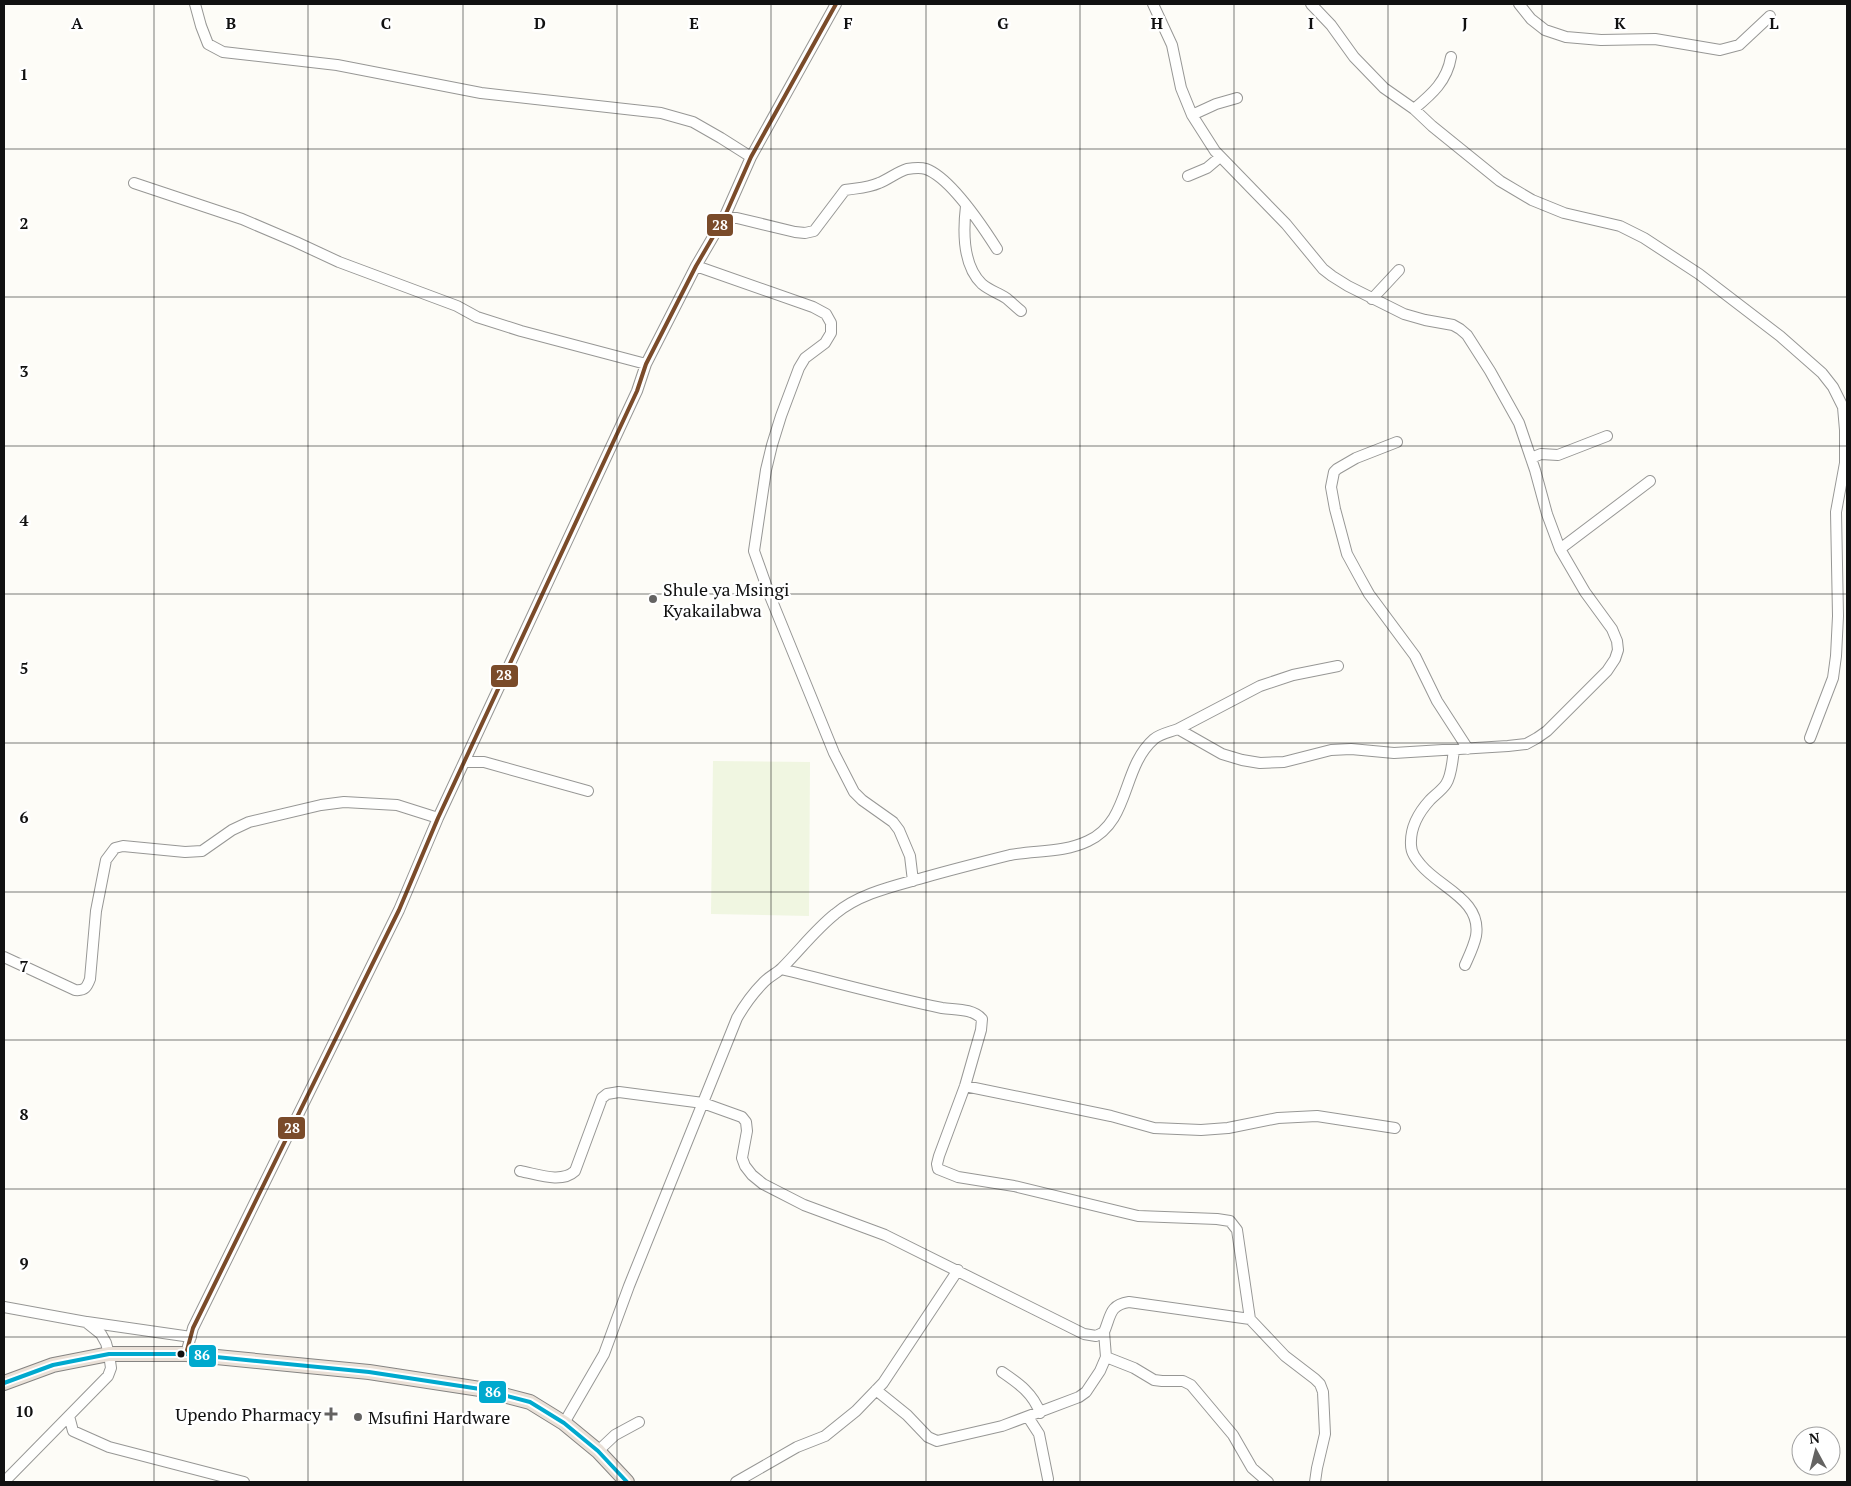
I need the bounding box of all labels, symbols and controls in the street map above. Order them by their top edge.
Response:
text: A [71,12,83,34]
text: B [226,12,236,34]
text: C [381,12,391,34]
text: D [534,12,546,34]
text: E [689,12,699,34]
text: F [843,12,853,34]
text: G [997,12,1009,34]
text: H [1151,12,1163,34]
text: I [1308,12,1314,34]
text: J [1462,12,1468,34]
text: K [1614,12,1626,34]
text: L [1769,12,1779,34]
text: 1 [19,63,29,85]
text: 2 [19,212,29,234]
line badge: 28 [706,213,734,237]
text: 28 [712,215,728,234]
text: 3 [19,360,29,382]
text: 4 [19,509,29,531]
place label: Shule ya Msingi Kyakailabwa [663,577,789,622]
marker: Shule ya Msingi Kyakailabwa [647,593,659,605]
text: 5 [19,657,29,679]
line badge: 28 [490,664,519,688]
text: 28 [496,665,512,684]
text: 6 [19,806,29,828]
text: 7 [19,955,29,977]
text: 8 [19,1103,29,1125]
line badge: 28 [277,1116,306,1140]
text: 28 [284,1118,300,1137]
text: 9 [19,1252,29,1274]
line badge: 86 [188,1344,217,1368]
text: 86 [194,1345,210,1364]
unlabelled marker [176,1349,186,1359]
line badge: 86 [478,1380,507,1404]
text: 86 [485,1382,501,1401]
text: 10 [15,1400,33,1422]
place label: Upendo Pharmacy [175,1402,322,1426]
place label: Msufini Hardware [368,1405,510,1429]
marker: Upendo Pharmacy [325,1408,337,1420]
marker: Msufini Hardware [352,1411,364,1423]
north arrow [1791,1426,1841,1476]
text: N [1808,1427,1821,1448]

